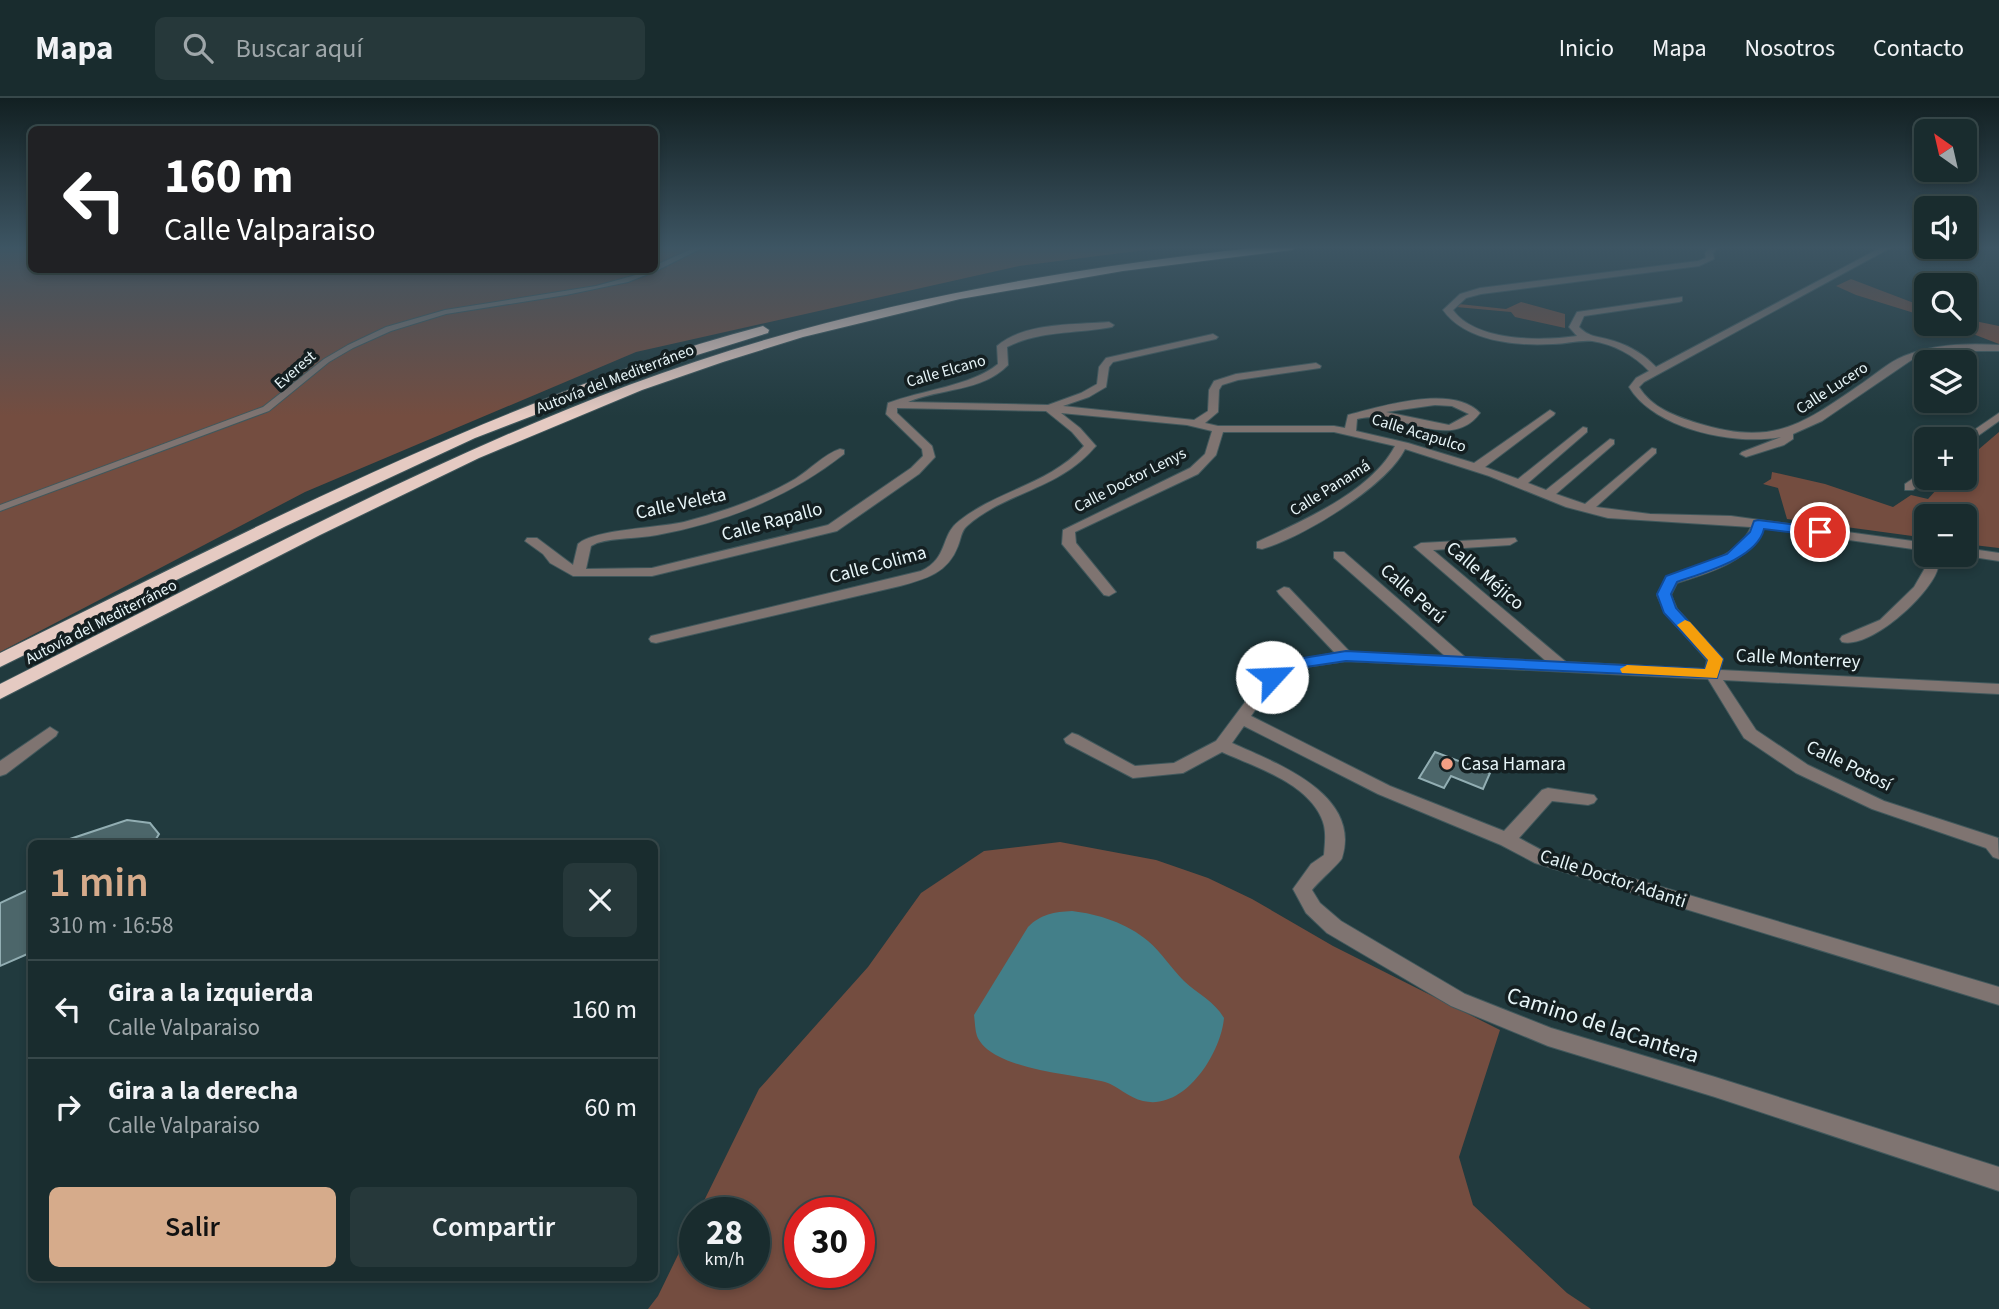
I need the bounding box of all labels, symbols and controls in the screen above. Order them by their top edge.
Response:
search box [155,17,645,80]
text: Mapa [35,25,113,72]
icon: search [179,29,217,67]
text: Buscar aquí [235,30,363,67]
text: Inicio [1559,31,1614,66]
text: Mapa [1652,31,1707,66]
text: Nosotros [1745,31,1835,66]
text: Contacto [1873,31,1964,66]
north arrow [1914,119,1978,182]
map controls [1914,119,1977,567]
text: 160 m [164,142,293,212]
icon: left [49,154,140,245]
button: sound [1914,196,1977,259]
text: Calle Valparaiso [164,207,376,253]
button: search [1914,273,1977,336]
street label: Autovía del Mediterráneo [533,339,697,419]
street label: Everest [269,345,321,394]
street label: Calle Elcano [904,349,988,393]
button: layers [1914,350,1977,413]
street label: Calle Lucero [1792,357,1872,419]
street label: Calle Acapulco [1369,408,1469,458]
button: + [1914,427,1977,490]
street label: Calle Doctor Lenys [1070,442,1190,518]
street label: Calle Panamá [1286,455,1374,521]
street label: Calle Veleta [633,481,729,527]
street label: Calle Rapallo [719,496,825,548]
pin [1790,502,1850,562]
button: − [1914,504,1977,567]
icon: arrive [1801,513,1839,551]
street label: Calle Méjico [1440,535,1530,617]
street label: Calle Colima [827,539,929,591]
street label: Calle Perú [1374,558,1452,630]
street label: Autovía del Mediterráneo [21,574,181,670]
position arrow [1235,640,1309,714]
street label: Calle Monterrey [1735,642,1861,676]
street label: Calle Potosí [1801,734,1898,799]
place label: Casa Hamara [1461,751,1566,778]
marker: Casa Hamara [1439,756,1455,772]
street label: Calle Doctor Adanti [1536,843,1690,915]
text: 1 min [49,853,149,913]
button: close [563,863,637,937]
text: 310 m · 16:58 [49,909,173,942]
text: Gira a la izquierda [108,974,313,1011]
street label: Camino de laCantera [1503,978,1703,1072]
icon: left [49,990,87,1028]
text: 160 m [571,991,637,1028]
text: Calle Valparaiso [108,1011,260,1044]
text: Gira a la derecha [108,1072,298,1109]
icon: right [49,1088,87,1126]
text: 60 m [584,1089,637,1126]
text: Calle Valparaiso [108,1109,260,1142]
button: Salir [49,1187,336,1267]
button: Compartir [350,1187,637,1267]
speed limit sign: 30 [784,1197,875,1288]
text: 28 [706,1208,743,1258]
text: km/h [705,1247,744,1272]

